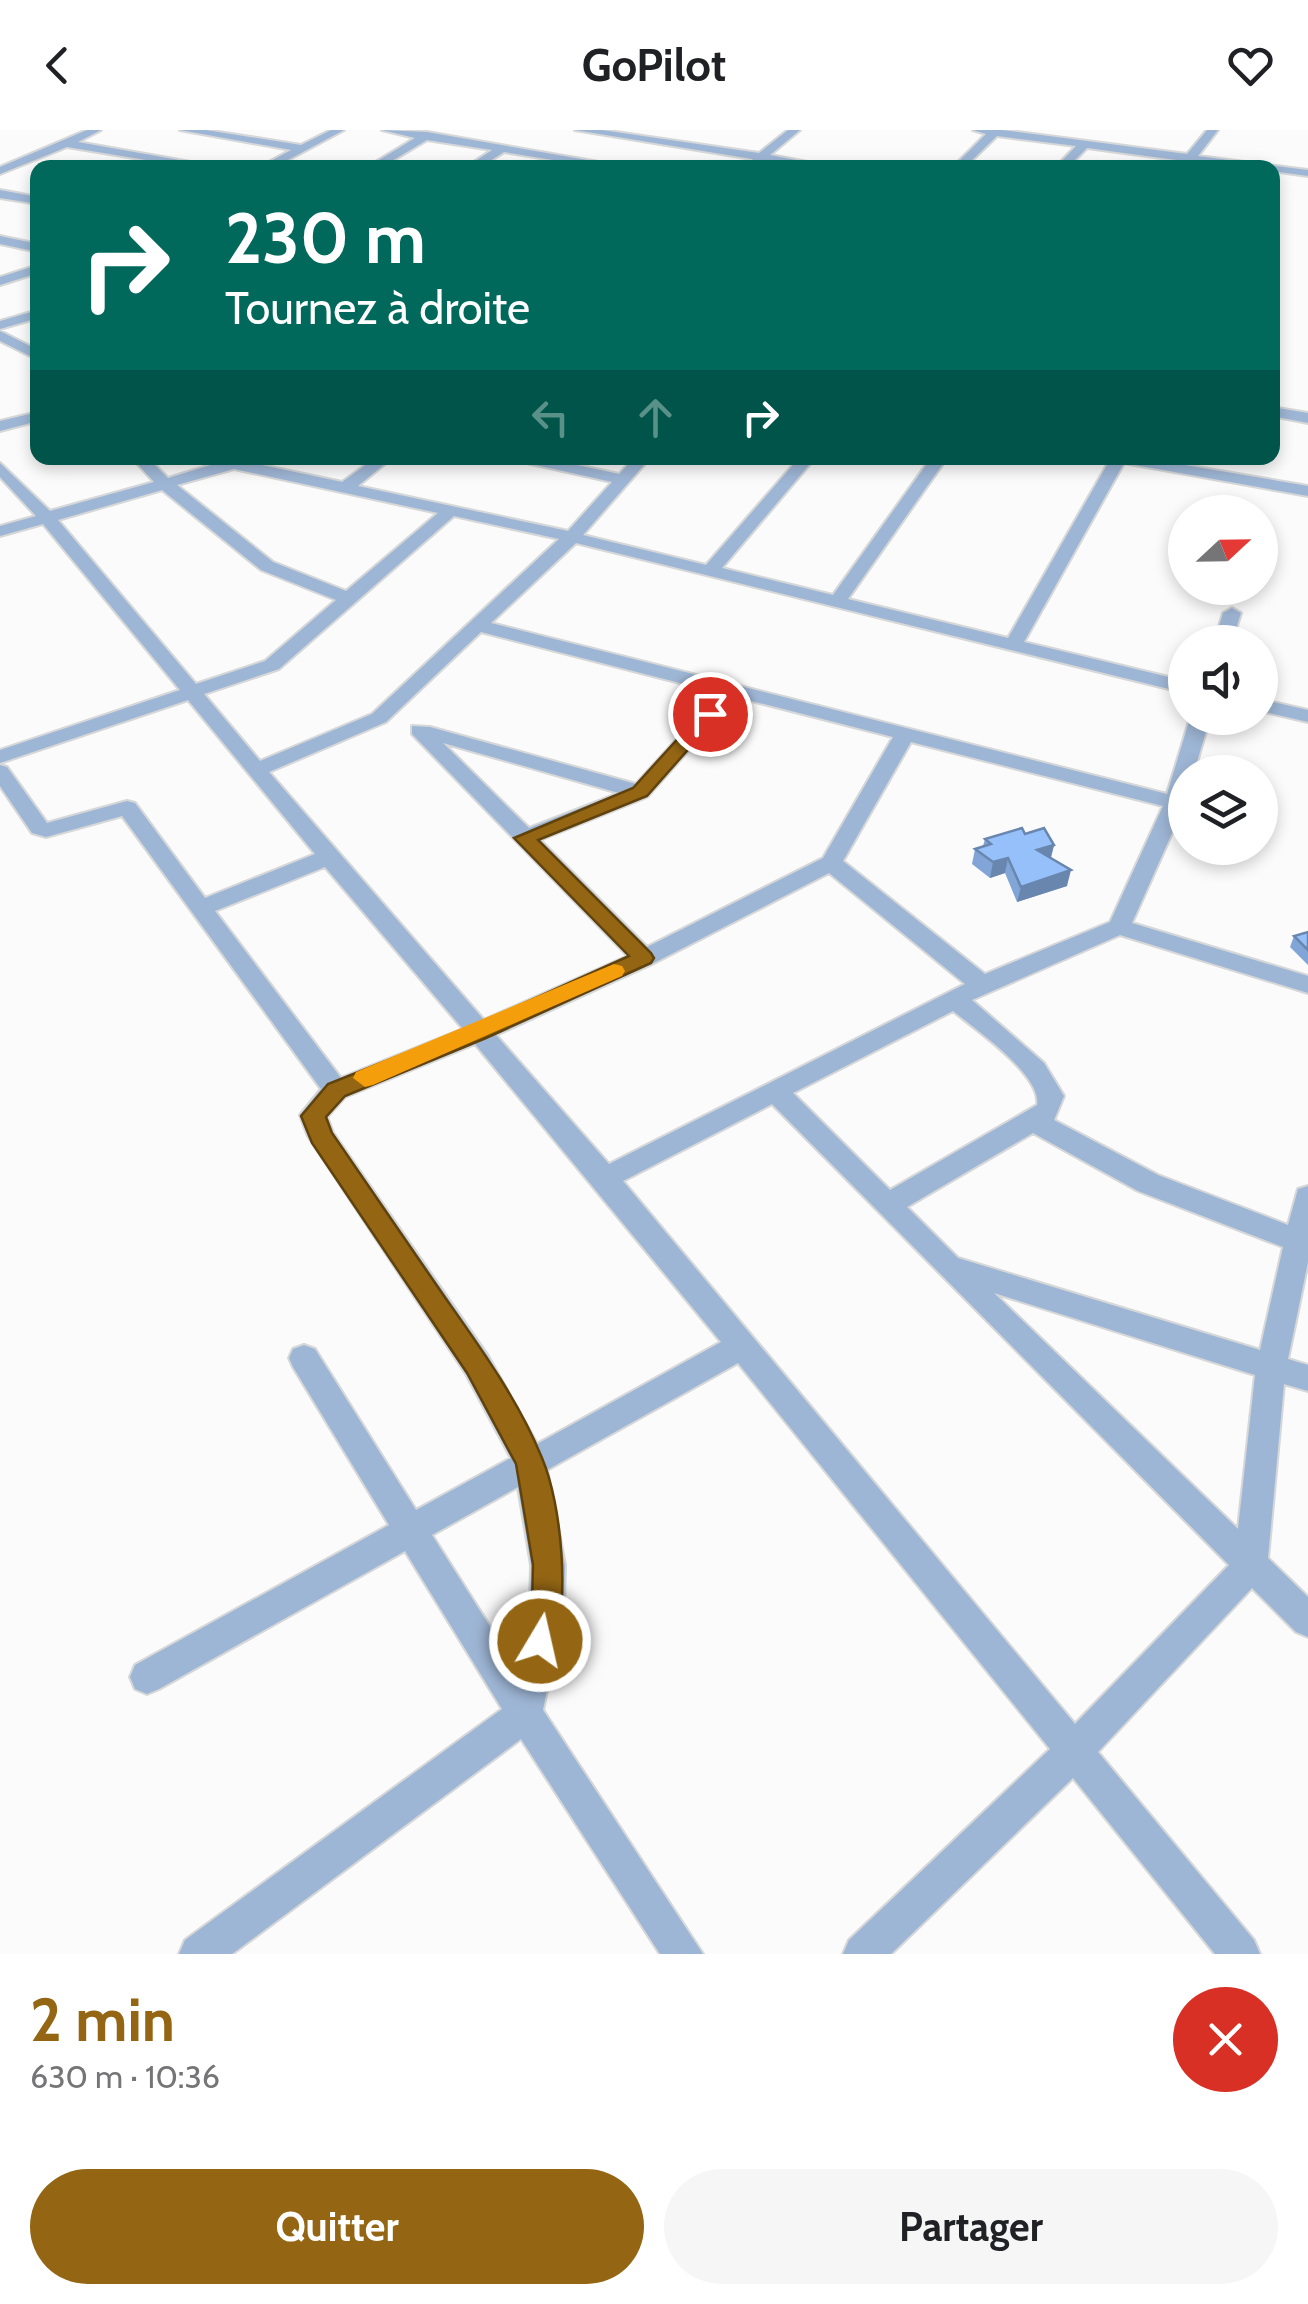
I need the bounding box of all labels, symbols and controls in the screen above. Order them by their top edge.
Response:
icon: back [30,38,85,93]
text: GoPilot [582,38,726,92]
icon: heart [1223,38,1278,93]
text: 230 m [225,195,426,281]
icon: right [60,200,190,330]
text: Tournez à droite [225,281,530,335]
icon: left [523,390,578,445]
icon: ahead [628,390,683,445]
icon: right [733,390,788,445]
north arrow [1168,495,1278,605]
map controls [1168,495,1278,865]
button: sound [1168,625,1278,735]
pin [668,672,753,757]
icon: arrive [683,687,738,742]
button: layers [1168,755,1278,865]
position arrow [488,1589,592,1693]
text: 2 min [30,1983,175,2056]
button: close [1173,1987,1278,2092]
text: 630 m · 10:36 [30,2057,220,2096]
button: Quitter [30,2169,644,2284]
button: Partager [664,2169,1278,2284]

